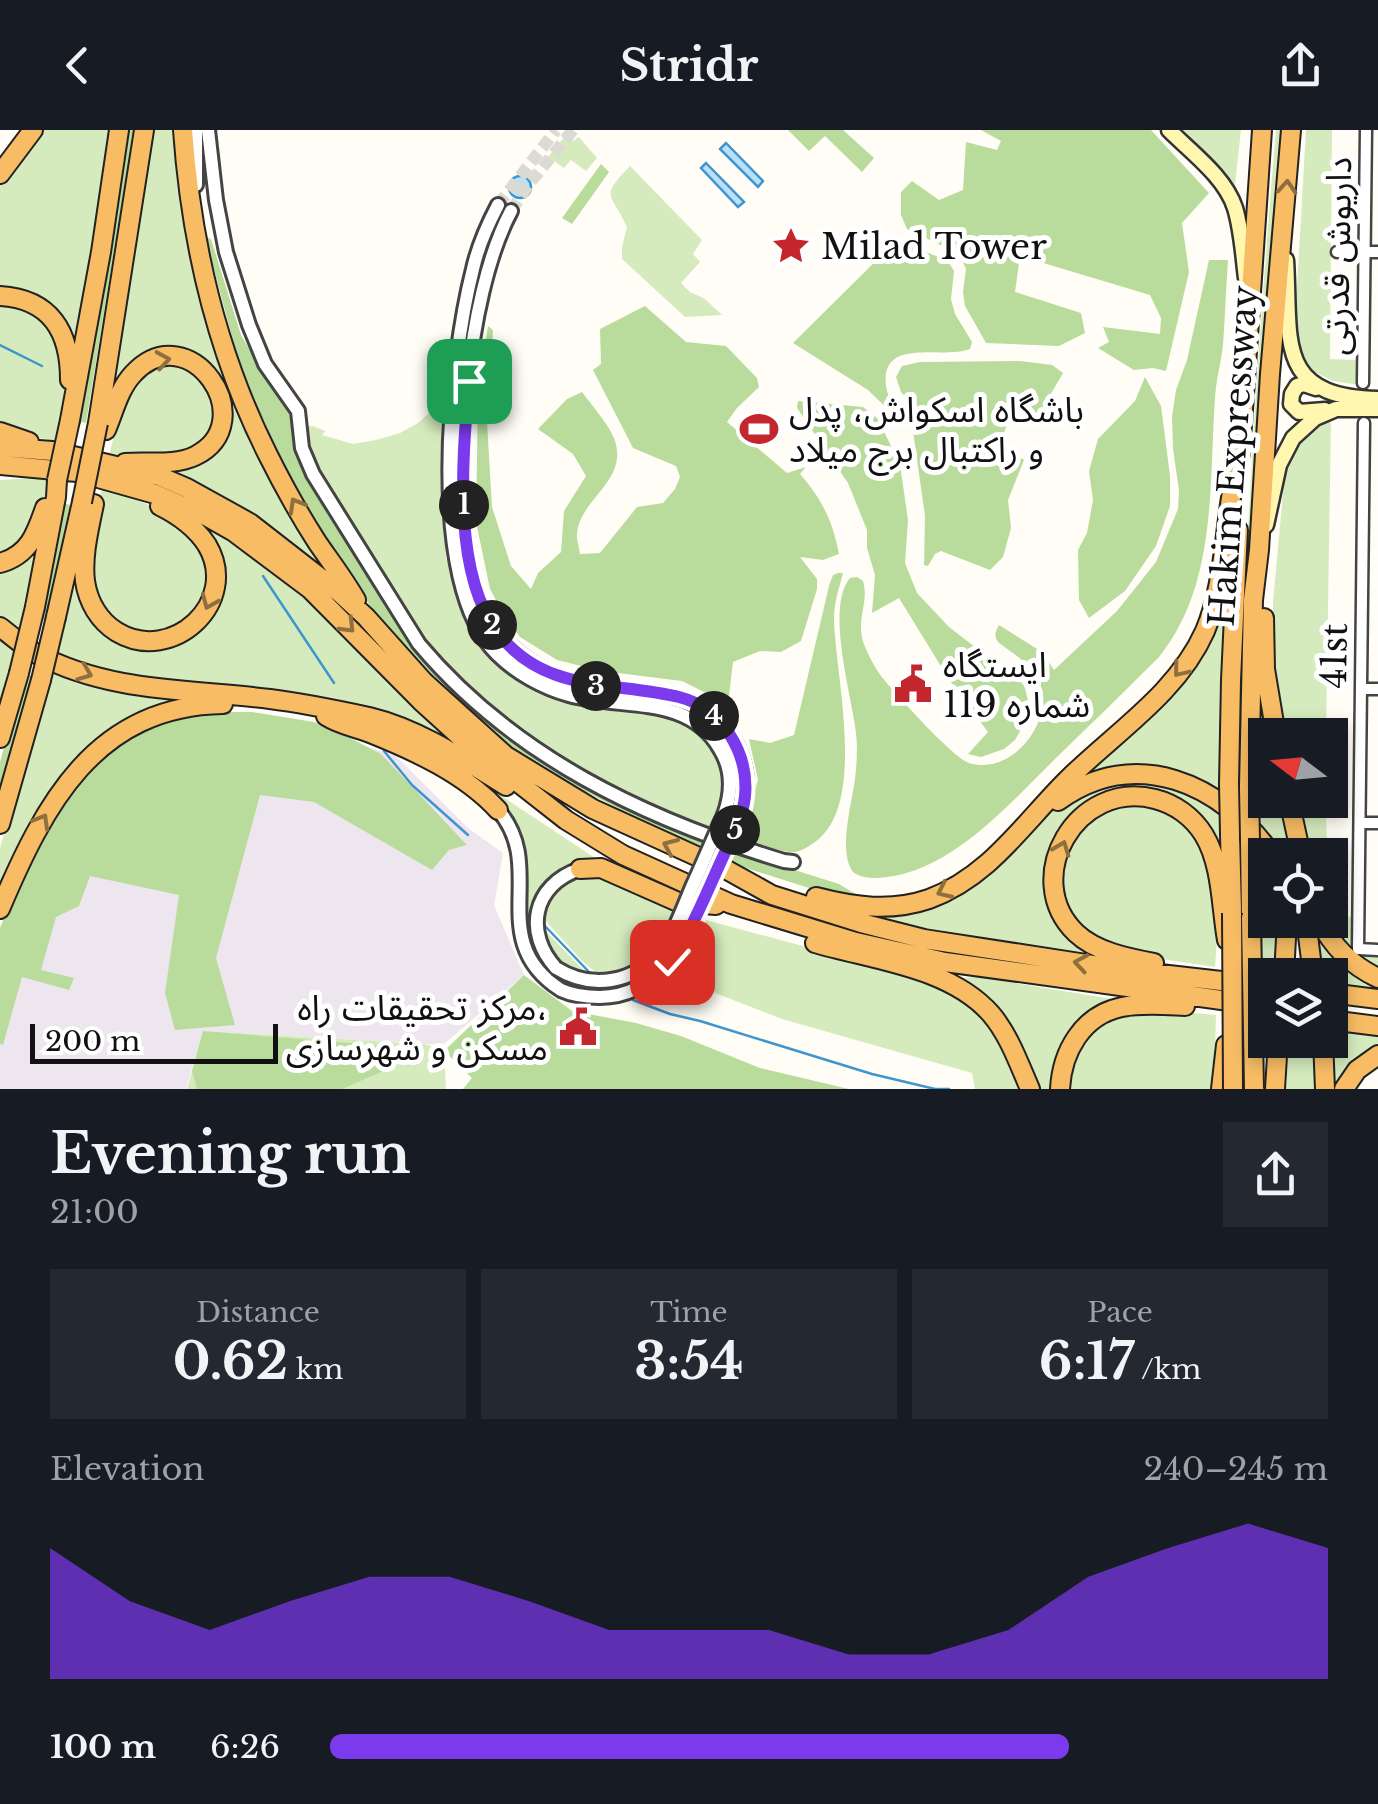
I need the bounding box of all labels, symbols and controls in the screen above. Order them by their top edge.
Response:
text: Stridr [619,37,759,93]
icon: back [50,38,105,93]
icon: share [1273,38,1328,93]
street label: داریوش قدرتی [1314,156,1360,356]
one-way arrow [1276,178,1297,194]
place icon: Milad Tower [770,225,812,267]
place label: Milad Tower [821,225,1047,268]
street label: Hakim Expressway [1200,284,1266,628]
pin [427,339,512,424]
one-way arrow [155,351,172,372]
icon: arrive [442,354,497,409]
place label: باشگاه اسکواش، پدل و راکتبال برج میلاد [789,388,1084,476]
sports icon: باشگاه اسکواش، پدل و راکتبال برج میلاد [738,408,780,450]
pin: 1 [439,480,489,530]
text: 1 [458,487,470,522]
one-way arrow [288,498,308,516]
one-way arrow [201,592,221,610]
pin: 2 [467,600,517,650]
text: 2 [483,607,501,642]
one-way arrow [336,614,354,632]
street label: 41st [1312,623,1356,689]
place label: ایستگاه شماره 119 [943,643,1090,726]
one-way arrow [1174,659,1192,677]
one-way arrow [75,661,93,681]
pin: 3 [571,661,621,711]
public building icon: ایستگاه شماره 119 [892,663,934,705]
text: 3 [587,668,605,703]
pin: 4 [689,691,739,741]
text: 4 [705,698,723,733]
north arrow [1248,718,1348,818]
map controls [1248,718,1348,1058]
pin: 5 [710,805,760,855]
text: 5 [727,812,743,847]
one-way arrow [30,814,49,832]
one-way arrow [662,838,680,858]
button: locate [1248,838,1348,938]
one-way arrow [1050,840,1070,858]
one-way arrow [937,879,955,899]
pin [630,920,715,1005]
icon: check [645,935,700,990]
one-way arrow [1072,954,1089,975]
button: layers [1248,958,1348,1058]
place label: مرکز تحقیقات راه، مسکن و شهرسازی [286,986,548,1069]
public building icon: مرکز تحقیقات راه، مسکن و شهرسازی [557,1006,599,1048]
scale bar [30,1019,278,1064]
text: 200 m [45,1024,140,1059]
text: Evening run [50,1120,410,1188]
button: share [1223,1122,1328,1227]
text: 21:00 [50,1192,139,1232]
text: Distance [196,1295,320,1330]
text: Time [650,1295,728,1330]
text: Pace [1087,1295,1153,1330]
text: 0.62 [173,1330,288,1393]
text: 3:54 [635,1330,744,1393]
text: 6:17 [1039,1330,1134,1393]
text: km [288,1352,343,1387]
text: /km [1134,1352,1201,1387]
text: Elevation [50,1449,204,1489]
text: 240–245 m [1143,1449,1328,1489]
text: 100 m [50,1727,156,1767]
text: 6:26 [210,1727,280,1767]

